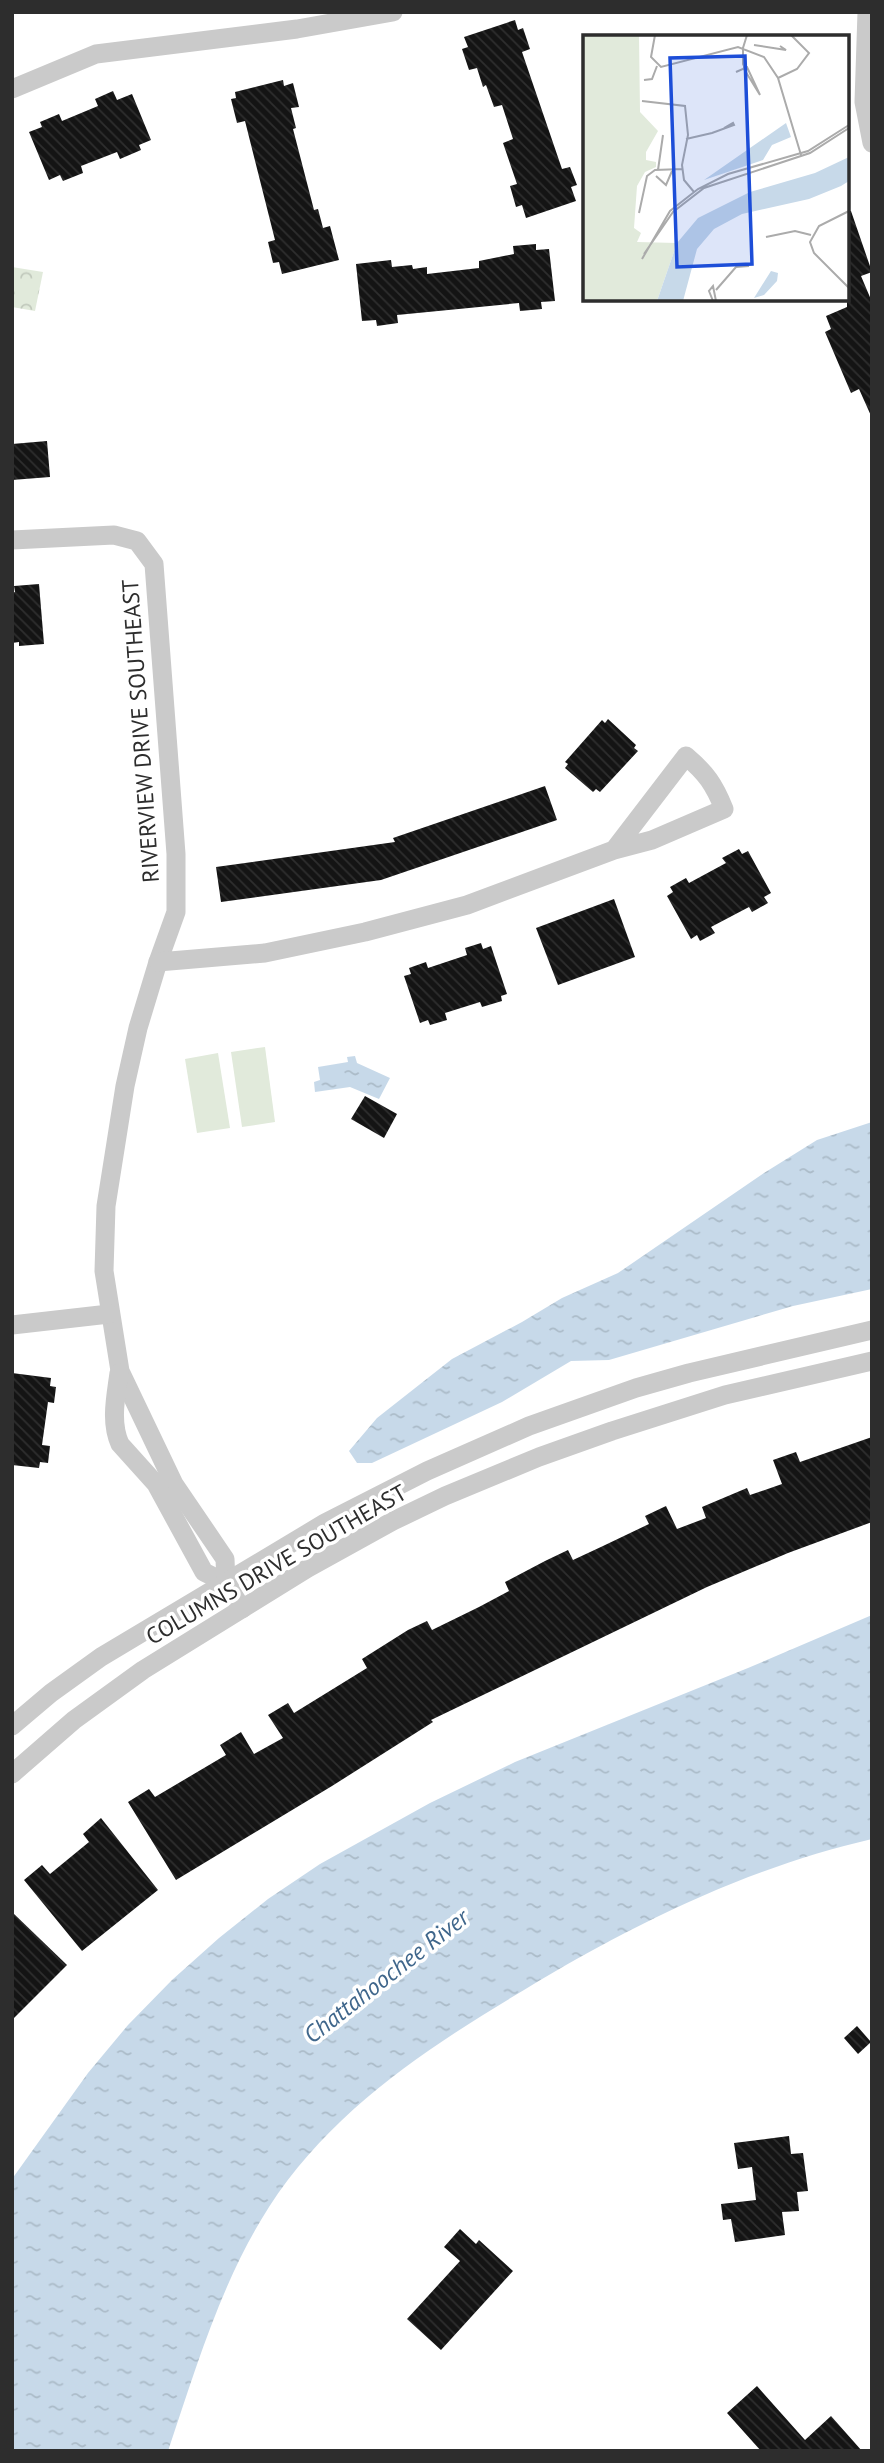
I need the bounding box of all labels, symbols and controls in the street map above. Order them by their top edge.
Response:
inset map [583,35,849,301]
street label: RIVERVIEW DRIVE SOUTHEAST [115,578,165,884]
street label: COLUMNS DRIVE SOUTHEAST [141,1477,412,1651]
water label: Chattahoochee River [297,1901,476,2050]

